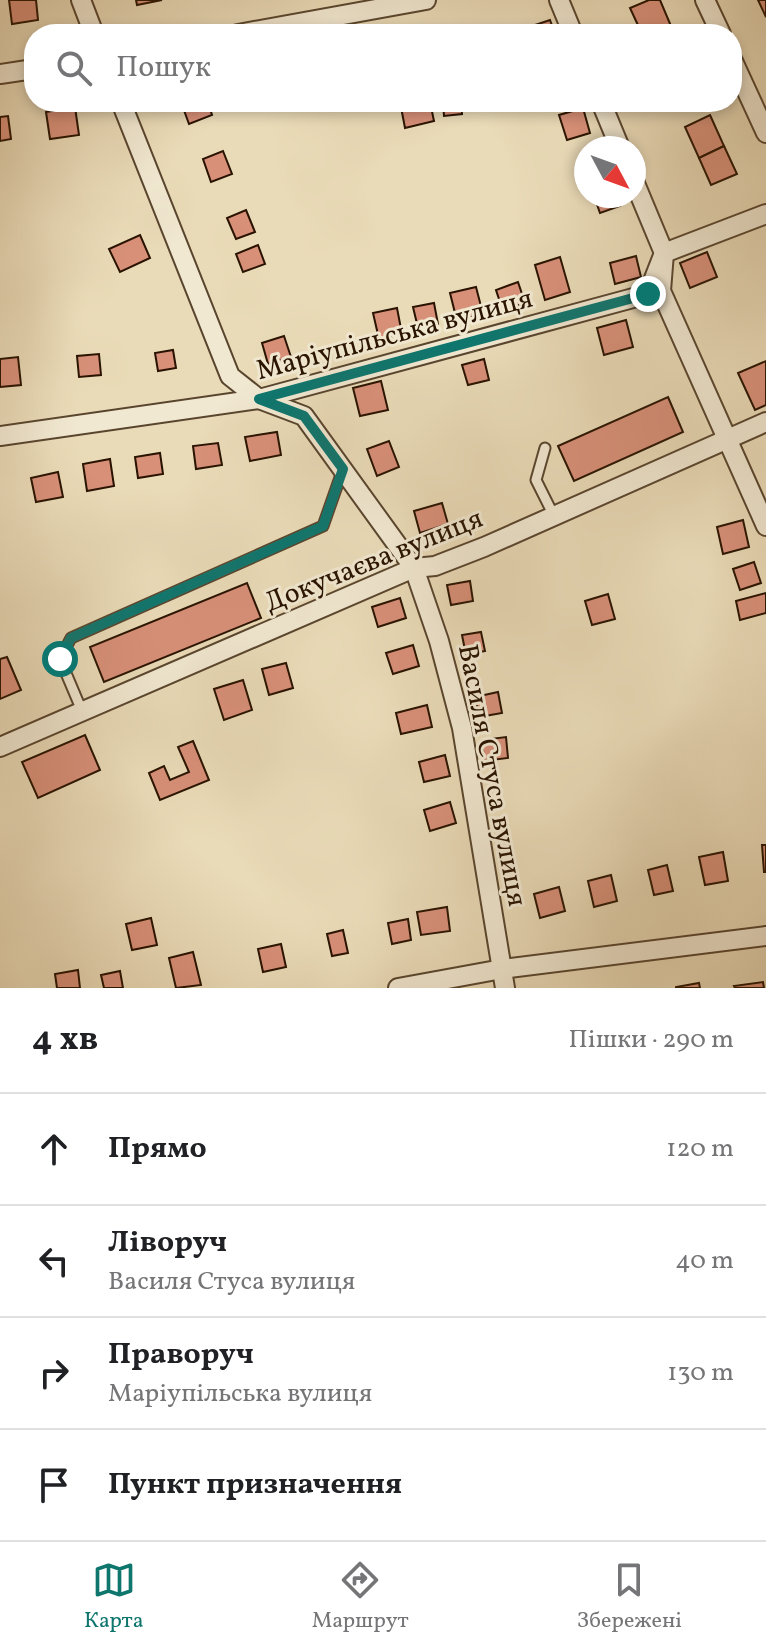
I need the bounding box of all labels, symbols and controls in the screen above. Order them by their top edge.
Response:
search box [24,24,742,112]
icon: search [52,46,96,90]
text: Пошук [116,47,211,89]
north arrow [574,136,646,208]
route end [630,276,666,312]
street label: Маріупільська вулиця [252,280,537,391]
street label: Докучаєва вулиця [259,500,489,623]
route start [42,641,78,677]
street label: Василя Стуса вулиця [447,641,536,910]
text: 4 хв [32,1017,98,1064]
text: Пішки · 290 m [569,1022,734,1058]
icon: ahead [32,1127,76,1171]
text: Прямо [108,1128,207,1170]
text: 120 m [666,1131,734,1167]
text: Ліворуч [108,1222,227,1264]
icon: left [32,1239,76,1283]
text: 40 m [675,1243,734,1279]
text: Василя Стуса вулиця [108,1264,355,1300]
text: Праворуч [108,1334,254,1376]
icon: right [32,1351,76,1395]
text: 130 m [667,1355,734,1391]
text: Маріупільська вулиця [108,1376,372,1412]
icon: arrive [32,1463,76,1507]
text: Пункт призначення [108,1464,402,1506]
tab: Карта [84,1558,144,1637]
tab: Маршрут [312,1558,409,1637]
tab: Збережені [577,1558,682,1637]

